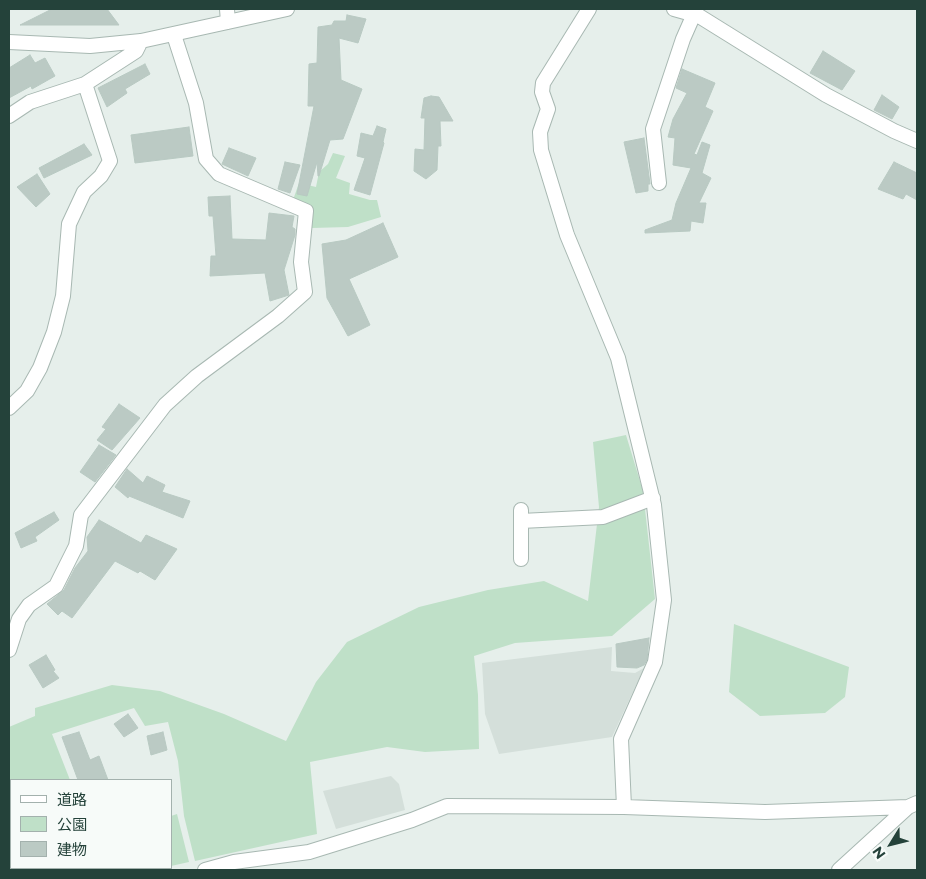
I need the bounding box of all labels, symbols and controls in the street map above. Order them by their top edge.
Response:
legend [10,779,172,869]
text: 道路 [57,790,87,809]
text: 公園 [57,815,87,834]
north arrow [866,819,916,869]
text: 建物 [57,840,87,859]
text: N [868,843,889,863]

